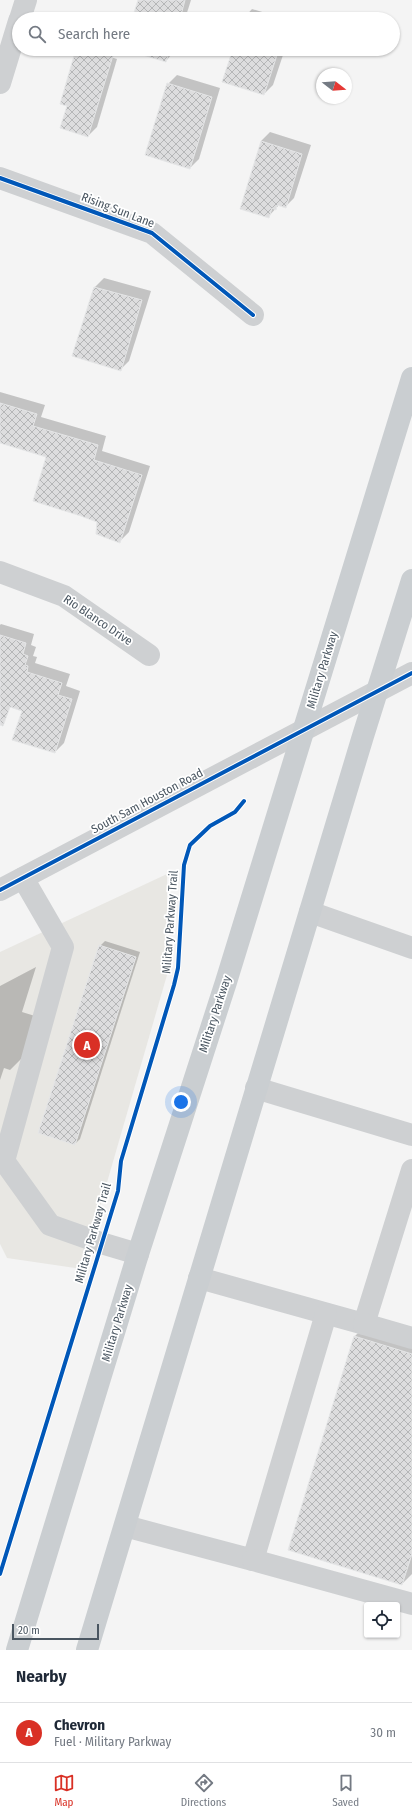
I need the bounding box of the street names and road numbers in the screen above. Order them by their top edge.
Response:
street label: Rising Sun Lane [79,190,157,230]
street label: Rio Blanco Drive [61,592,135,648]
street label: Military Parkway [304,629,341,710]
street label: South Sam Houston Road [89,766,205,836]
street label: Military Parkway Trail [159,870,181,974]
street label: Military Parkway [196,973,234,1054]
street label: Military Parkway Trail [72,1181,114,1285]
street label: Military Parkway [99,1282,136,1363]

